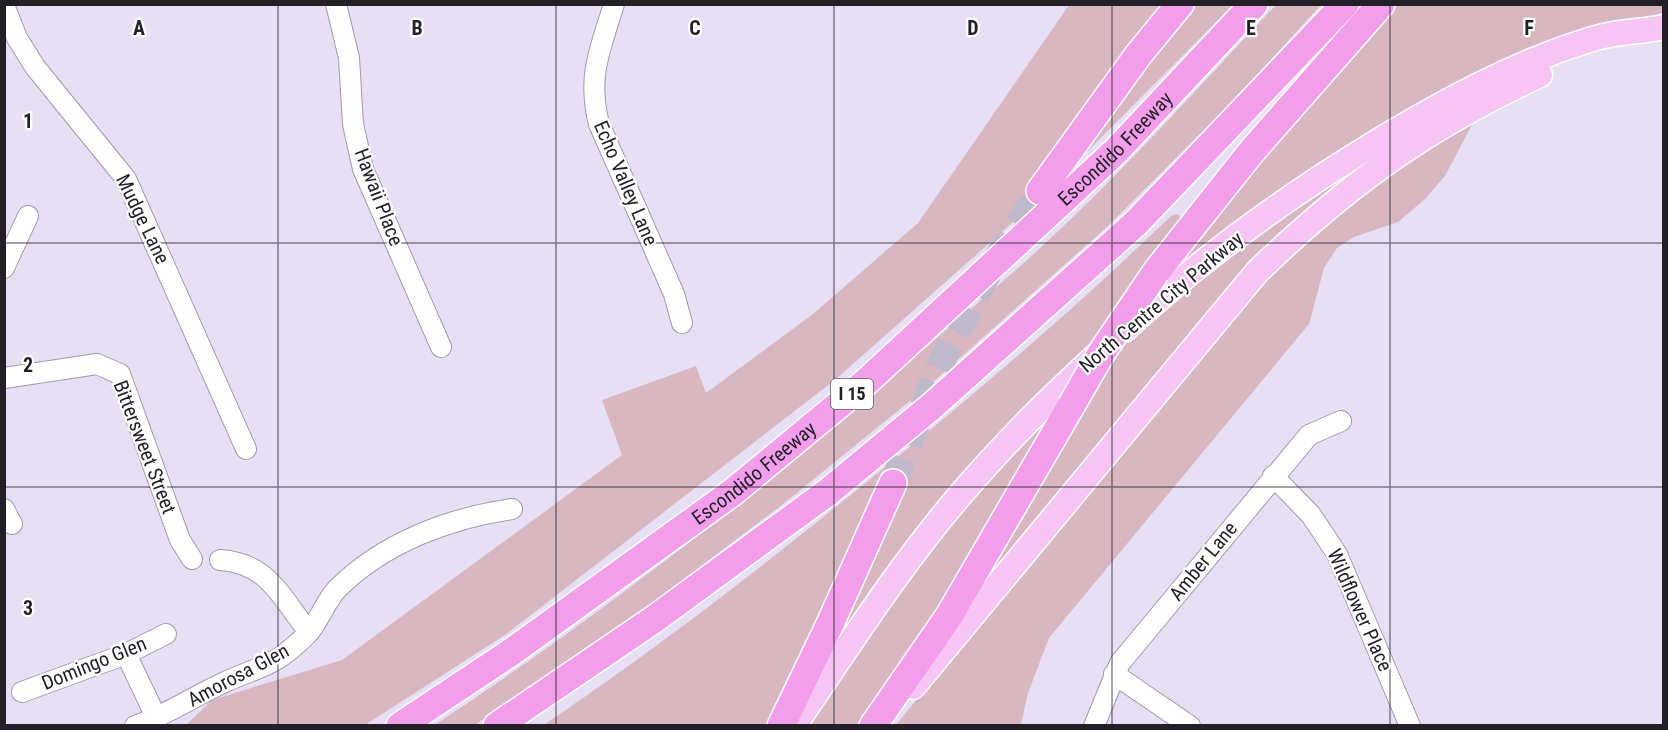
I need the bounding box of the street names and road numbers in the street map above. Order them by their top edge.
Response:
street label: Escondido Freeway [1053,87,1177,211]
street label: Echo Valley Lane [589,117,663,249]
street label: Hawaii Place [349,145,409,249]
street label: Mudge Lane [111,170,175,268]
street label: North Centre City Parkway [1074,226,1248,378]
street label: Bittersweet Street [109,377,182,517]
road number: I 15 [831,379,873,409]
street label: Escondido Freeway [687,417,821,530]
street label: Amber Lane [1164,517,1242,605]
street label: Wildflower Place [1322,545,1398,675]
street label: Domingo Glen [38,631,150,695]
street label: Amorosa Glen [183,638,293,712]

